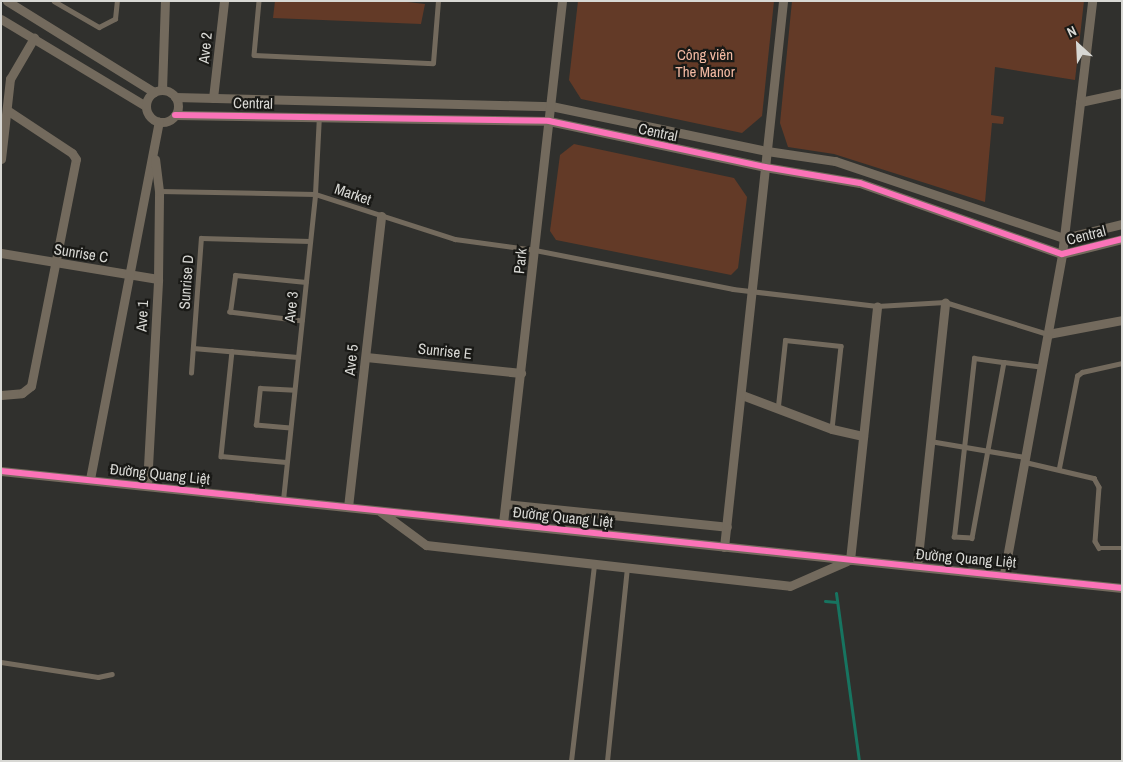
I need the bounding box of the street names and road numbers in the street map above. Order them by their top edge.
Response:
street label: Ave 2 [194,32,216,64]
street label: Central [233,94,273,112]
street label: Central [637,119,679,145]
street label: Market [332,179,374,209]
street label: Central [1065,221,1107,249]
street label: Sunrise C [53,240,109,266]
street label: Park [510,247,530,275]
street label: Sunrise D [175,254,197,310]
street label: Ave 3 [280,291,302,323]
street label: Ave 1 [132,300,152,332]
street label: Sunrise E [417,339,473,363]
street label: Ave 5 [340,344,362,376]
street label: Đường Quang Liệt [109,460,211,488]
street label: Đường Quang Liệt [512,503,614,531]
street label: Đường Quang Liệt [915,545,1017,571]

